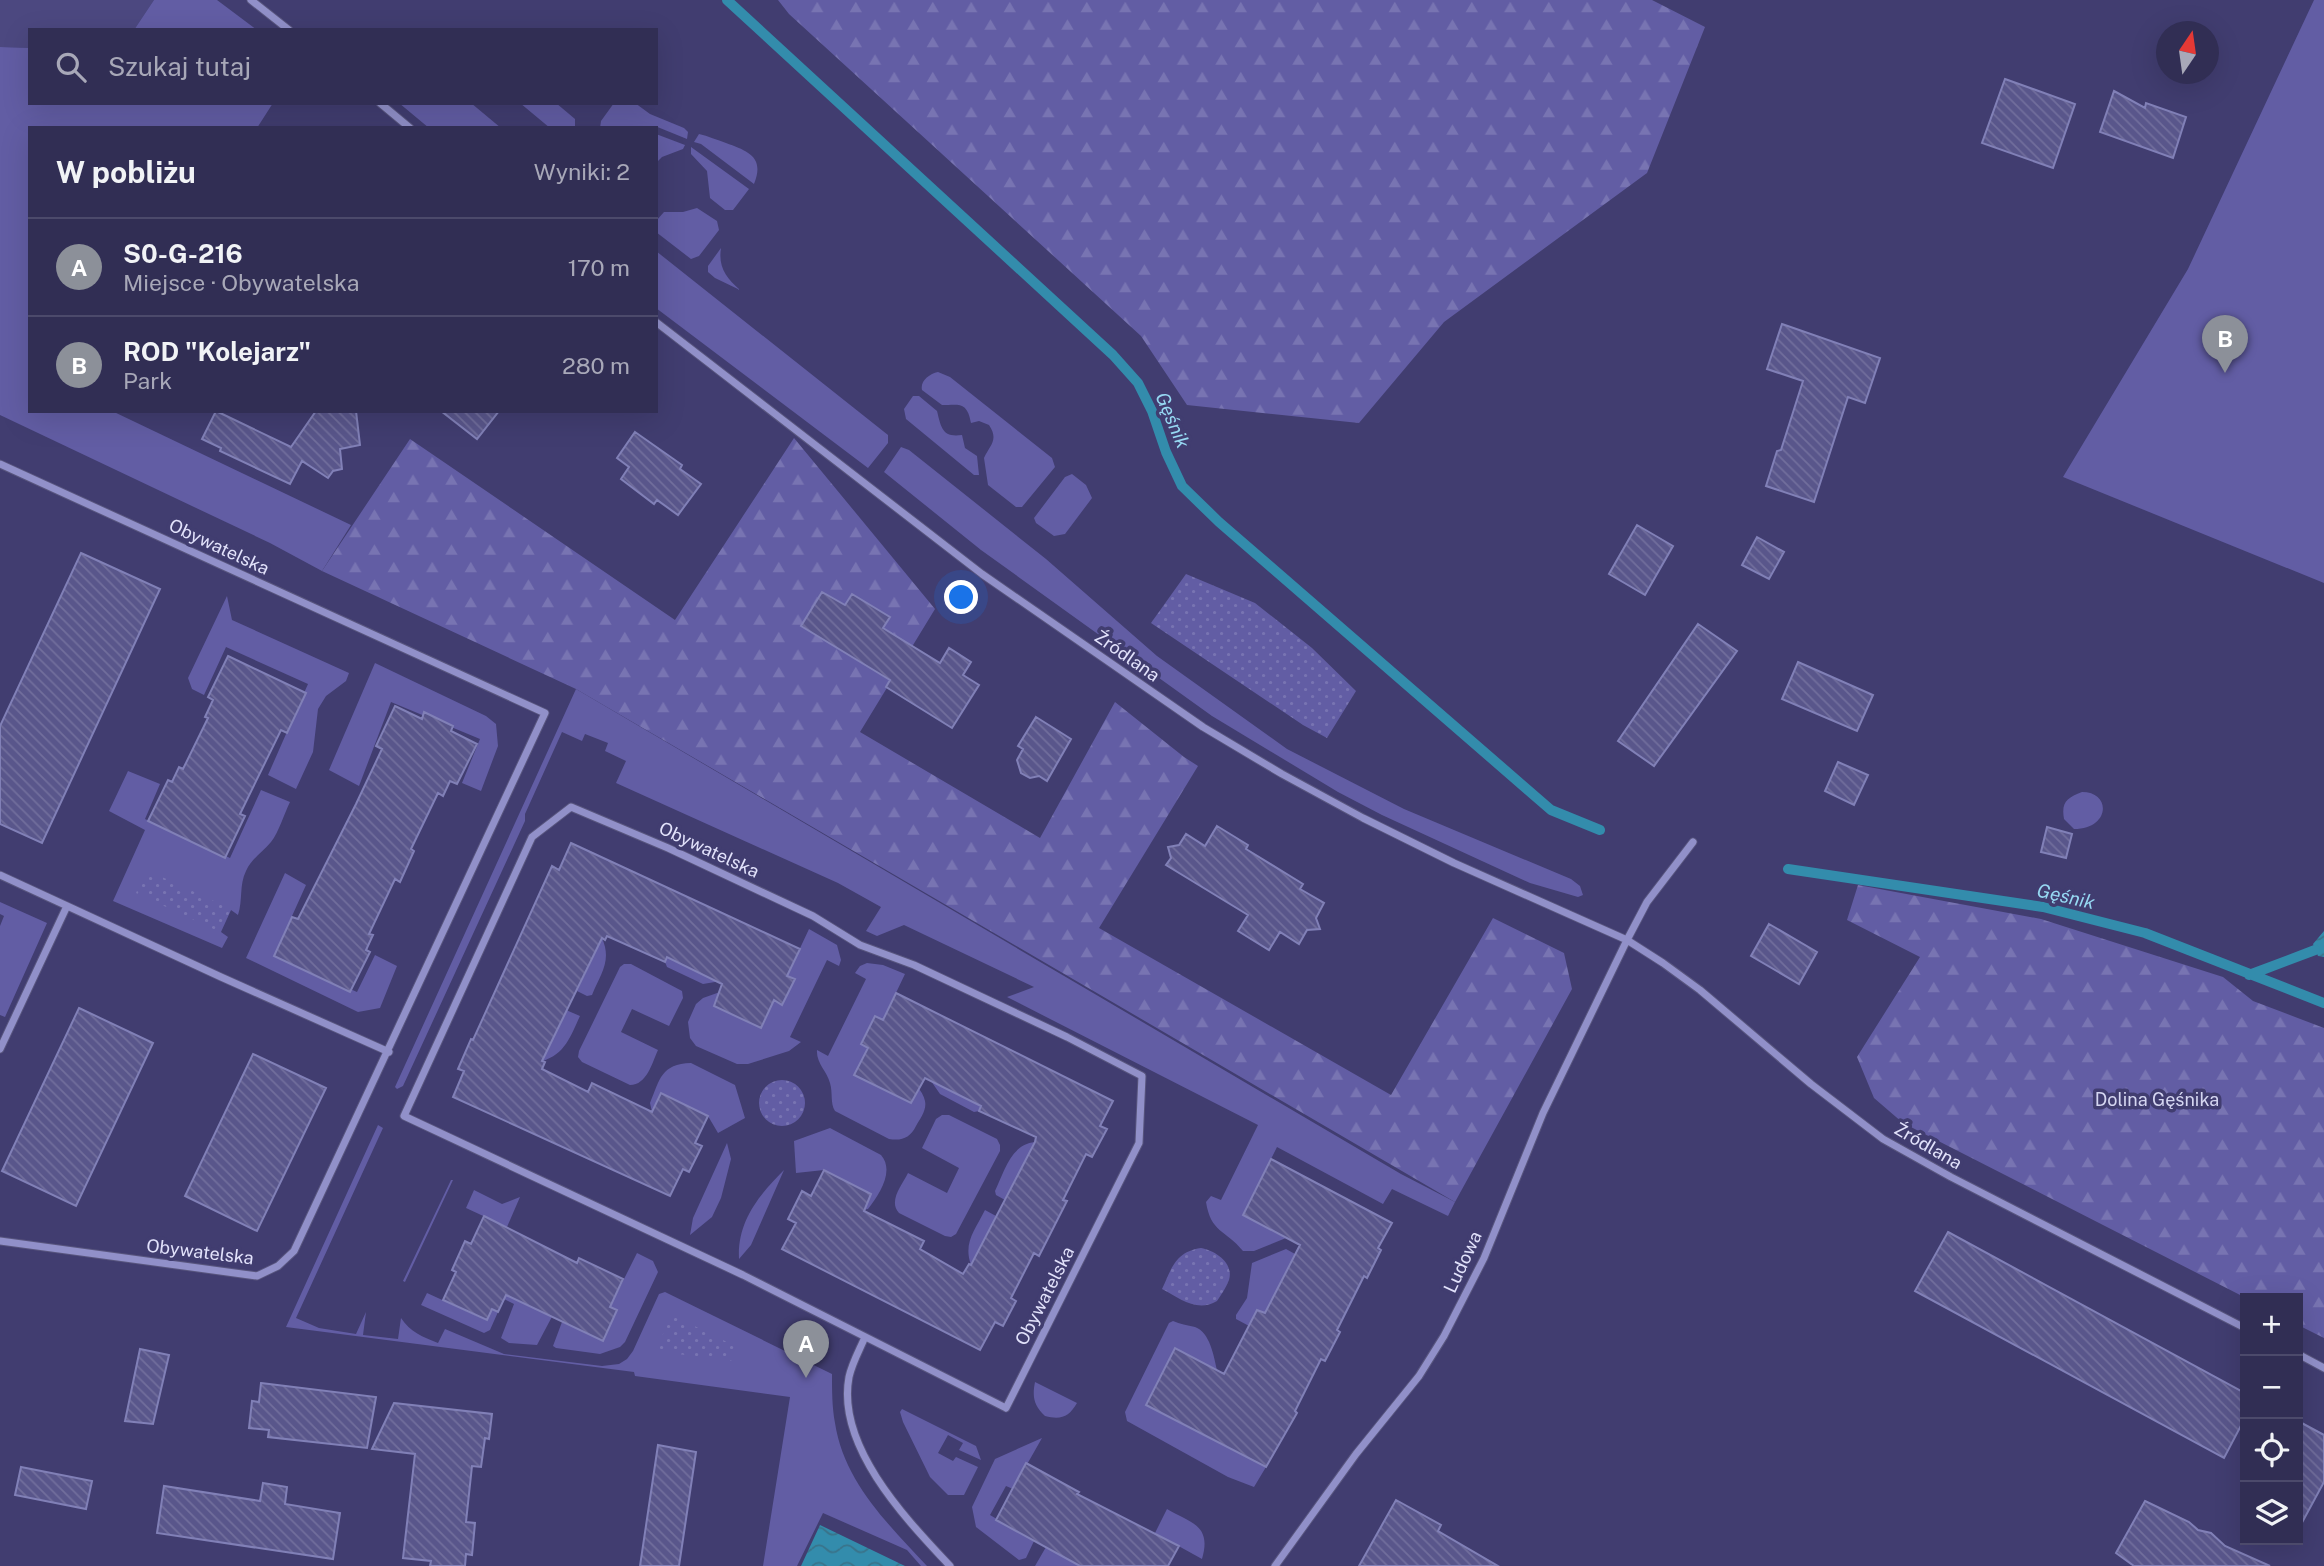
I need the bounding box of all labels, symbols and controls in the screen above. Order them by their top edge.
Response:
north arrow [2156,21,2219,84]
search box [28,28,658,105]
icon: search [52,48,90,86]
text: Szukaj tutaj [108,51,251,82]
text: W pobliżu [56,154,196,190]
text: Wyniki: 2 [534,158,630,185]
text: S0-G-216 [123,238,243,269]
text: A [71,254,87,281]
text: 170 m [568,254,630,281]
text: Miejsce · Obywatelska [123,269,359,296]
pin: B [2202,315,2248,373]
text: ROD "Kolejarz" [123,336,311,367]
text: B [71,352,87,379]
text: 280 m [562,352,630,379]
text: Park [123,367,172,394]
water label: Gęśnik [1151,389,1195,452]
street label: Obywatelska [166,514,273,579]
your location [944,580,978,614]
street label: Źródlana [1091,625,1164,686]
street label: Obywatelska [656,817,763,882]
water label: Gęśnik [2035,879,2098,913]
park label: Dolina Gęśnika [2095,1089,2219,1110]
street label: Źródlana [1891,1117,1966,1173]
street label: Ludowa [1439,1228,1486,1296]
street label: Obywatelska [145,1235,255,1269]
street label: Obywatelska [1011,1243,1078,1349]
map controls [2240,1293,2303,1545]
button: + [2240,1293,2303,1356]
pin: A [783,1320,829,1378]
button: − [2240,1356,2303,1419]
button: locate [2240,1419,2303,1482]
button: layers [2240,1482,2303,1545]

